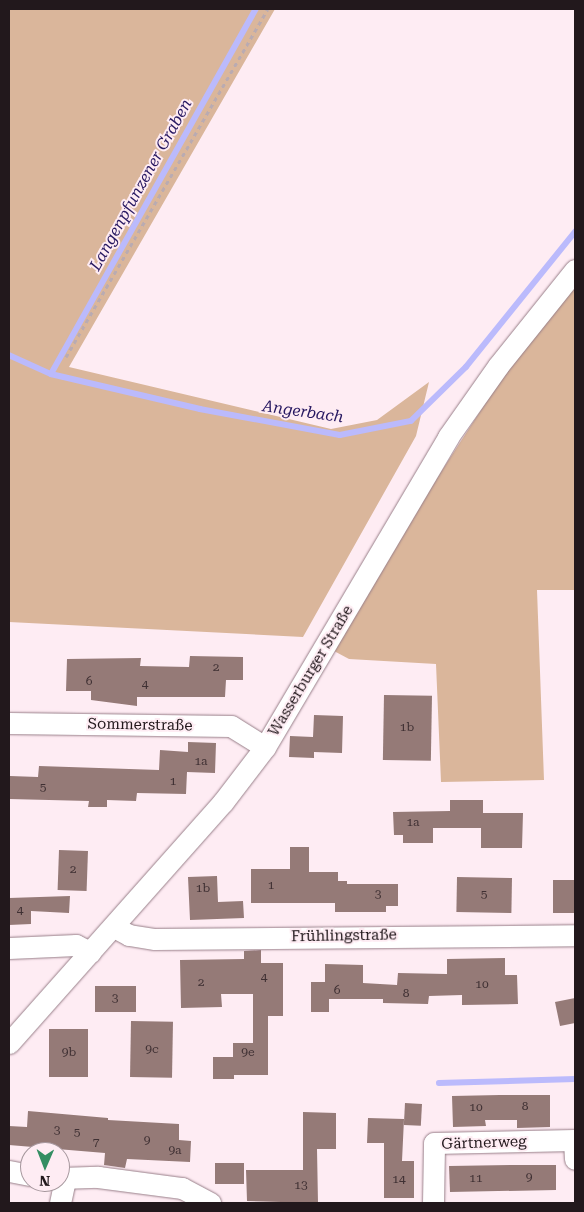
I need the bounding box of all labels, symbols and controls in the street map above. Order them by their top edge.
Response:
water label: Langenpfunzener Graben [86,96,196,274]
water label: Angerbach [261,397,345,427]
street label: Wasserburger Straße [265,602,357,740]
house number: 2 [213,661,219,675]
house number: 6 [86,675,92,689]
house number: 4 [142,678,148,692]
street label: Sommerstraße [87,715,193,735]
house number: 1b [400,721,414,735]
house number: 1a [194,755,208,769]
house number: 1 [170,775,176,789]
house number: 5 [40,781,46,795]
house number: 1a [406,816,420,830]
house number: 2 [70,863,76,877]
house number: 1 [268,879,274,893]
house number: 1b [196,882,210,896]
house number: 3 [375,888,381,902]
house number: 5 [481,888,487,902]
house number: 4 [17,904,23,918]
street label: Frühlingstraße [291,926,397,946]
house number: 4 [261,971,267,985]
house number: 2 [198,976,204,990]
house number: 10 [475,978,489,992]
house number: 6 [334,984,340,998]
house number: 8 [403,987,409,1001]
house number: 3 [112,992,118,1006]
house number: 9c [145,1043,159,1057]
house number: 9b [62,1046,76,1060]
house number: 9e [241,1046,255,1060]
house number: 8 [522,1100,528,1114]
house number: 10 [469,1101,483,1115]
house number: 3 [54,1124,60,1138]
house number: 5 [74,1126,80,1140]
street label: Gärtnerweg [441,1133,527,1153]
house number: 9 [144,1134,150,1148]
house number: 7 [93,1136,99,1150]
north arrow [20,1142,70,1192]
house number: 9a [168,1144,182,1158]
house number: 9 [526,1171,532,1185]
house number: 11 [469,1172,483,1186]
text: N [39,1173,50,1189]
house number: 14 [392,1173,406,1187]
house number: 13 [294,1179,308,1193]

